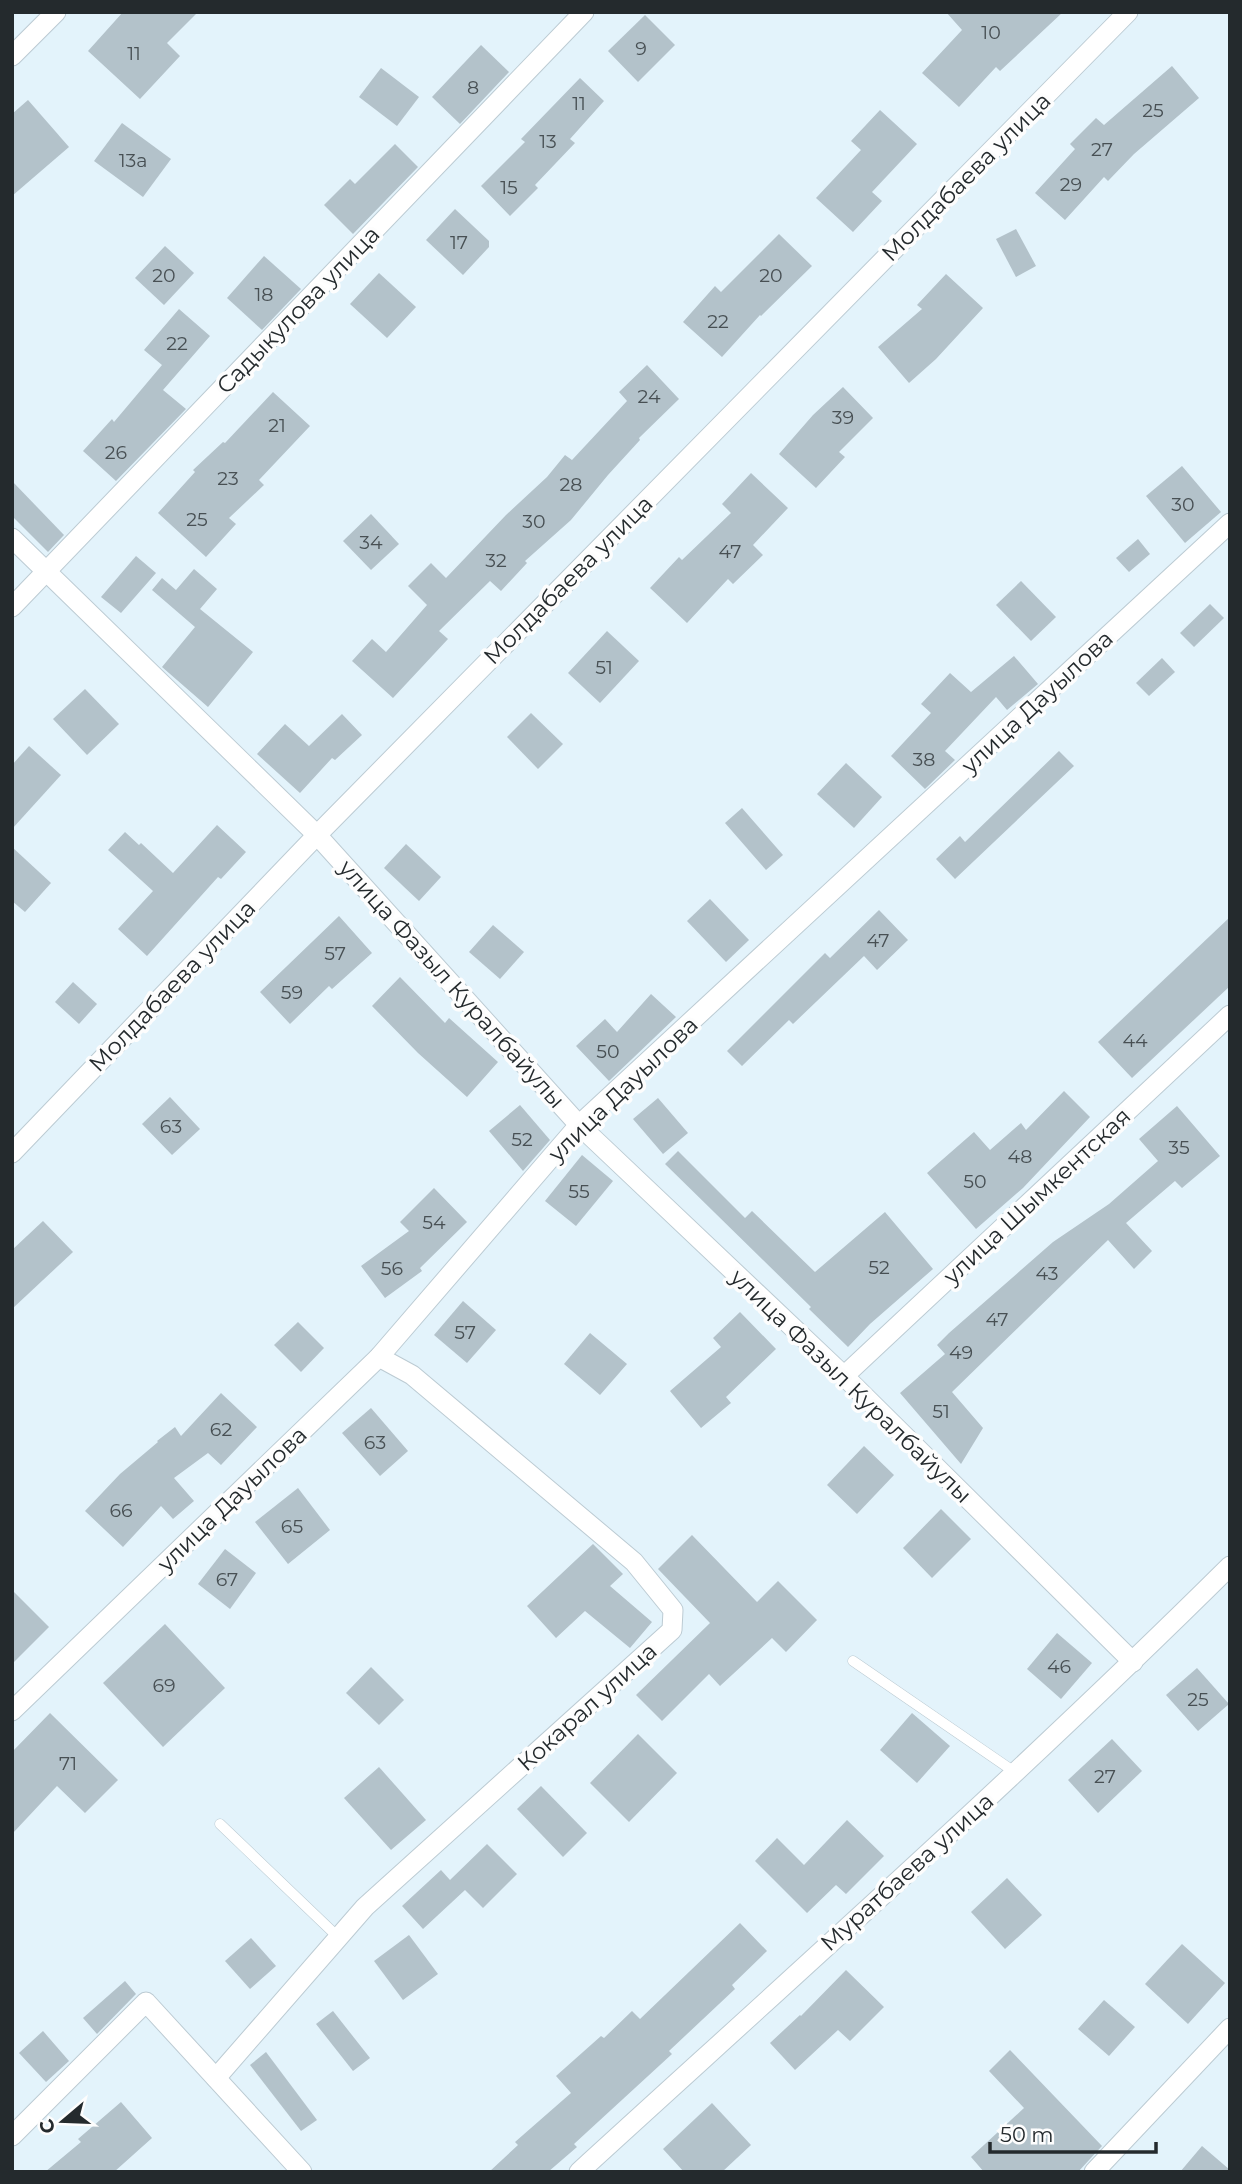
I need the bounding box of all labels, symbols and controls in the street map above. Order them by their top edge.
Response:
house number: 10 [981,21,1001,44]
house number: 9 [635,37,647,60]
house number: 11 [127,42,141,65]
house number: 8 [467,76,479,99]
street label: Молдабаева улица [876,87,1056,267]
house number: 11 [572,92,586,115]
house number: 25 [1142,99,1164,122]
house number: 13 [539,130,557,153]
house number: 27 [1091,138,1113,161]
house number: 13а [119,149,147,172]
house number: 29 [1060,173,1082,196]
house number: 15 [500,176,518,199]
street label: Садыкулова улица [211,220,385,400]
house number: 17 [450,231,468,254]
house number: 20 [152,264,176,287]
house number: 20 [759,264,783,287]
house number: 18 [255,283,273,306]
house number: 22 [707,310,729,333]
house number: 22 [166,332,188,355]
house number: 24 [638,385,661,408]
house number: 39 [832,406,854,429]
house number: 21 [268,414,286,437]
house number: 26 [105,441,127,464]
house number: 23 [217,467,239,490]
house number: 28 [560,473,582,496]
street label: Молдабаева улица [478,490,658,670]
house number: 30 [1171,493,1195,516]
house number: 25 [186,508,208,531]
house number: 30 [522,510,546,533]
house number: 34 [359,531,383,554]
house number: 47 [719,540,741,563]
house number: 32 [485,549,507,572]
street label: улица Дауылова [955,625,1119,780]
house number: 51 [595,656,613,679]
house number: 38 [913,748,935,771]
street label: улица Фазыл Куралбайулы [332,853,571,1114]
street label: Молдабаева улица [83,894,261,1078]
house number: 47 [867,929,889,952]
house number: 57 [324,942,346,965]
house number: 59 [281,981,303,1004]
street label: улица Дауылова [542,1011,704,1168]
house number: 44 [1122,1029,1148,1052]
house number: 50 [596,1040,620,1063]
street label: улица Шымкентская [937,1102,1136,1291]
house number: 63 [160,1115,182,1138]
house number: 52 [511,1128,533,1151]
house number: 35 [1168,1136,1190,1159]
house number: 48 [1008,1145,1032,1168]
house number: 50 [963,1170,987,1193]
house number: 55 [568,1180,590,1203]
house number: 54 [422,1211,446,1234]
house number: 52 [868,1256,890,1279]
house number: 56 [381,1257,403,1280]
house number: 43 [1036,1262,1059,1285]
street label: улица Фазыл Куралбайулы [724,1263,977,1509]
house number: 47 [986,1308,1008,1331]
house number: 57 [454,1321,476,1344]
house number: 49 [949,1341,973,1364]
house number: 51 [932,1400,950,1423]
house number: 62 [210,1418,232,1441]
street label: улица Дауылова [151,1421,313,1578]
house number: 63 [364,1431,386,1454]
house number: 66 [109,1499,133,1522]
house number: 65 [281,1515,303,1538]
house number: 67 [216,1568,238,1591]
street label: Кокарал улица [511,1637,663,1777]
house number: 46 [1047,1655,1071,1678]
house number: 69 [152,1674,176,1697]
house number: 25 [1187,1688,1209,1711]
house number: 71 [59,1752,77,1775]
house number: 27 [1094,1765,1116,1788]
street label: Муратбаева улица [815,1787,999,1957]
north arrow [28,2086,98,2156]
scale bar [990,2110,1156,2154]
text: С [34,2116,61,2137]
text: 50 m [1000,2122,1054,2147]

